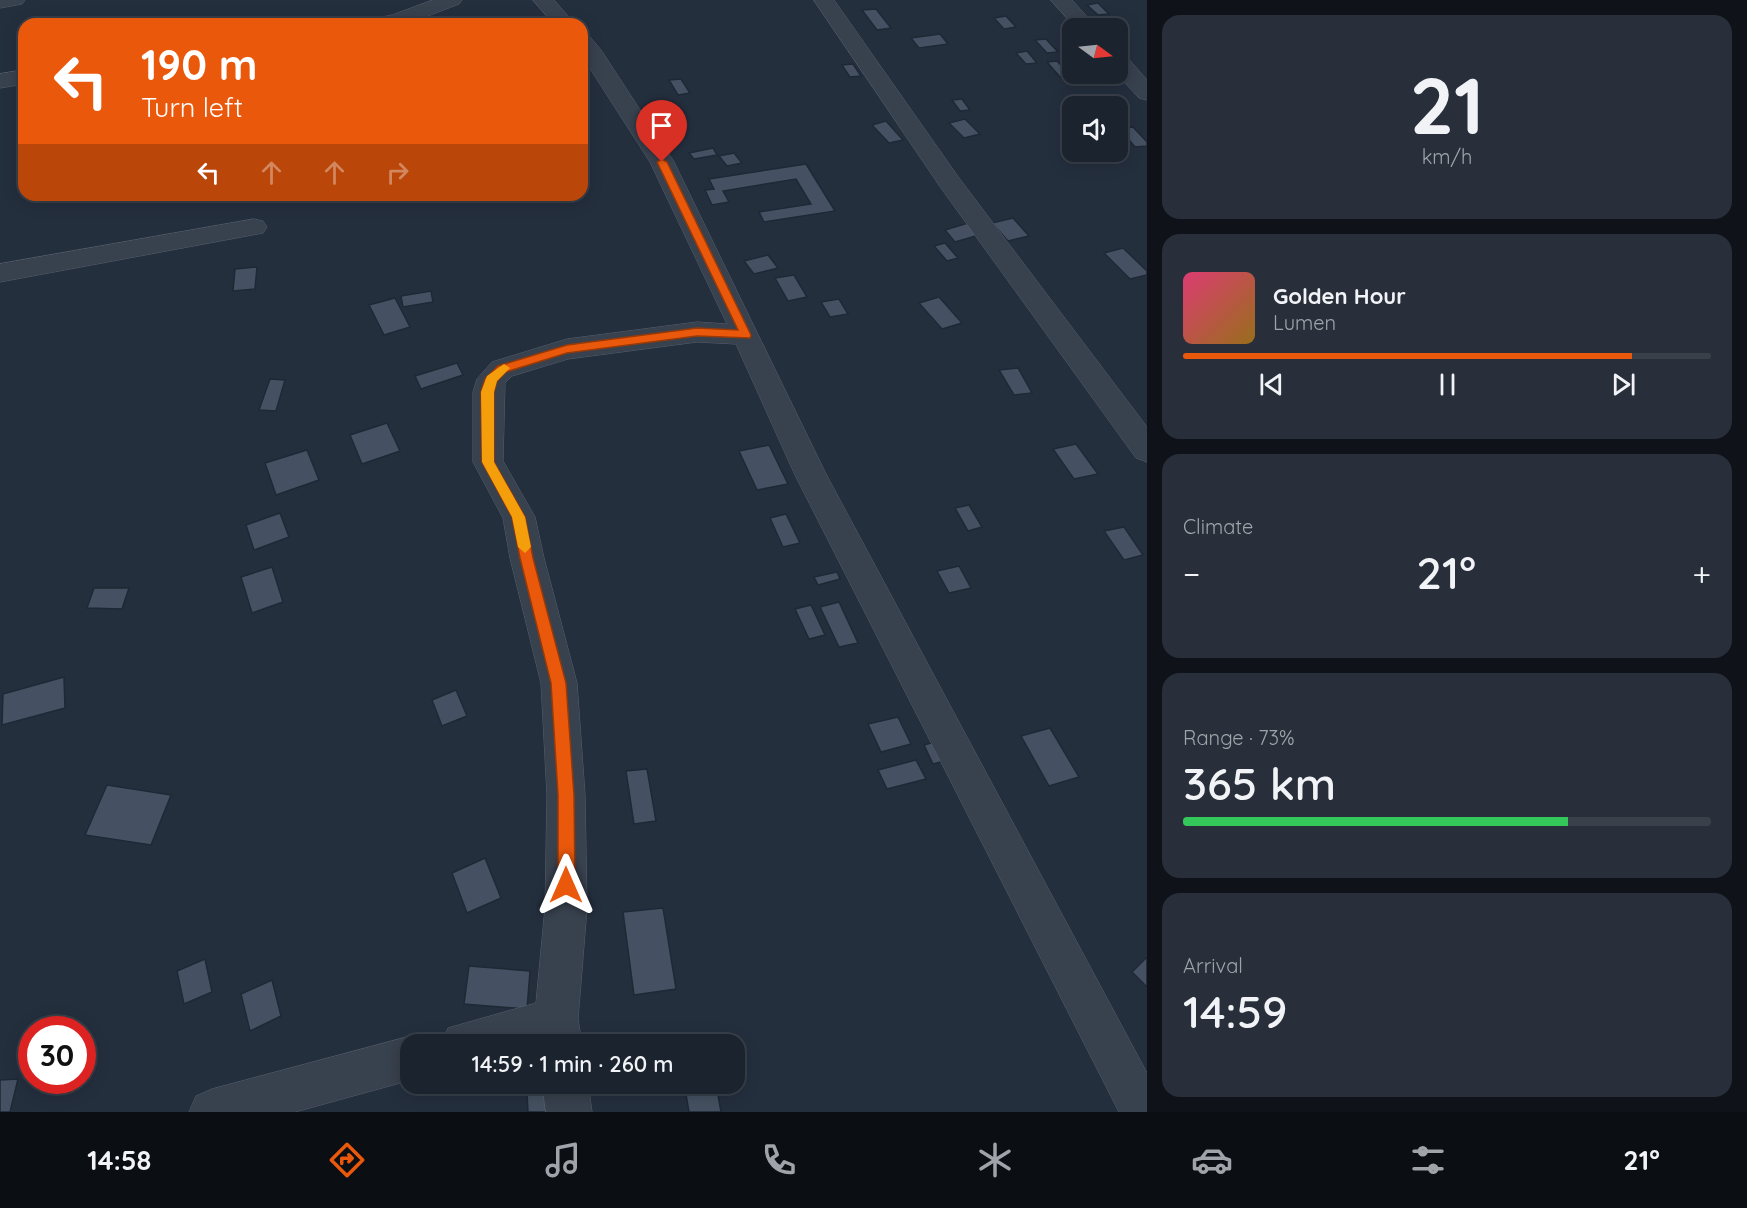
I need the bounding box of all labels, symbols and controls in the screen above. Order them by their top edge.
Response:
north arrow [1062,18,1128,84]
map controls [1062,18,1128,162]
text: 190 m [141,38,257,91]
icon: left [42,42,120,120]
text: 21 [1410,56,1484,154]
text: Turn left [141,90,243,124]
button: sound [1062,96,1128,162]
pin [636,100,687,162]
icon: arrive [645,109,678,142]
text: km/h [1422,144,1472,169]
icon: left [192,156,225,189]
icon: ahead [255,156,288,189]
icon: ahead [318,156,351,189]
icon: right [381,156,414,189]
text: Golden Hour [1273,282,1406,310]
text: Lumen [1273,310,1336,335]
icon: previous [1255,368,1288,401]
icon: pause [1431,368,1464,401]
icon: next [1607,368,1640,401]
text: Climate [1183,514,1253,539]
text: 21° [1417,544,1476,600]
text: − [1183,553,1200,594]
text: + [1692,553,1711,594]
text: Range · 73% [1183,725,1295,750]
text: 365 km [1183,755,1336,811]
position arrow [534,853,598,917]
text: Arrival [1183,953,1243,978]
text: 14:59 [1183,983,1287,1039]
speed limit sign: 30 [18,1016,96,1094]
text: 14:59 · 1 min · 260 m [472,1050,673,1078]
icon: directions [326,1139,368,1181]
icon: music [542,1139,584,1181]
icon: phone [758,1139,800,1181]
icon: climate [974,1139,1016,1181]
icon: car [1191,1139,1233,1181]
icon: filters [1407,1139,1449,1181]
text: 14:58 [87,1143,151,1177]
text: 21° [1623,1143,1660,1177]

